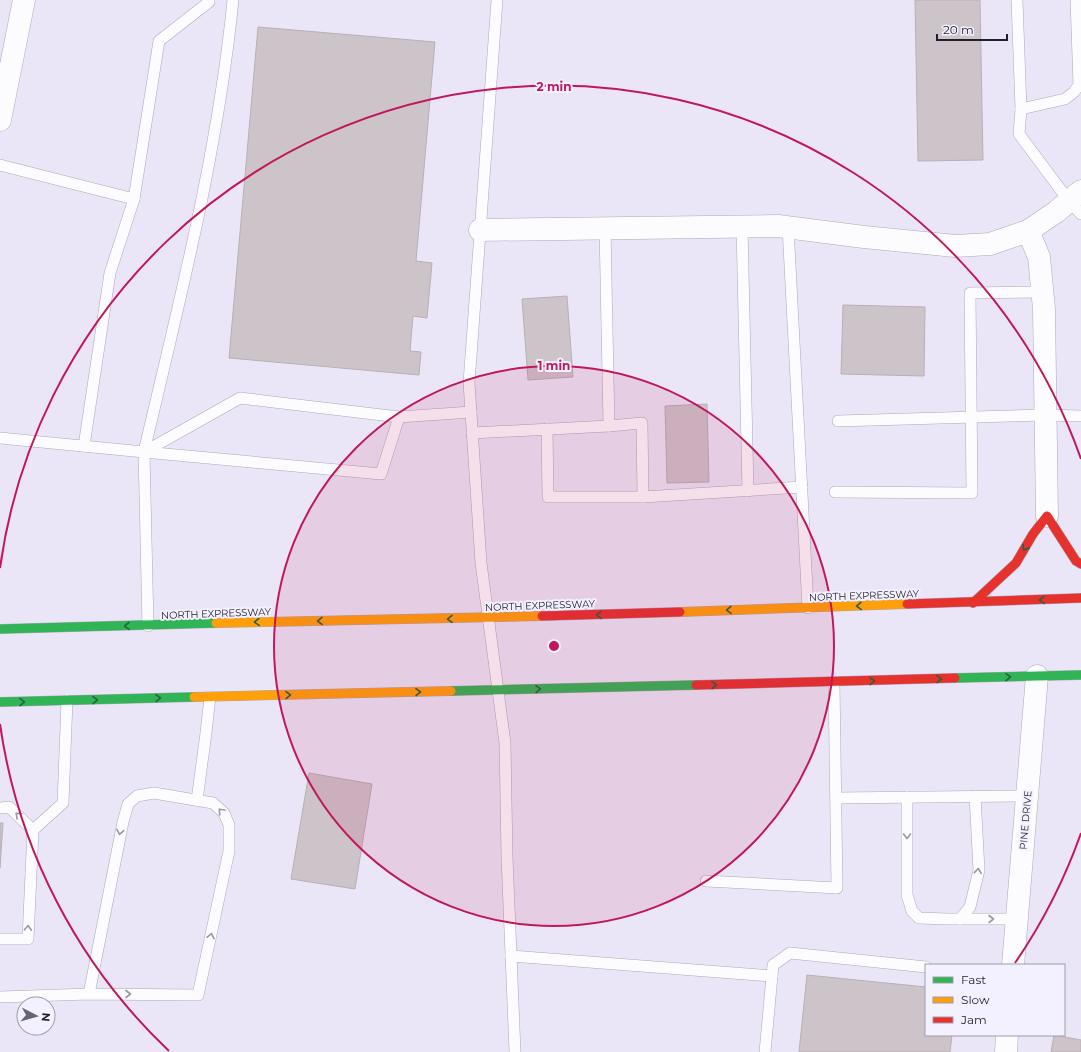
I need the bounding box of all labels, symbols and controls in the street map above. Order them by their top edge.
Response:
scale bar [937,16,1007,42]
text: 20 m [943,22,974,37]
text: 2 min [537,79,571,94]
text: 1 min [538,358,570,373]
one-way arrow [1022,544,1029,551]
street label: NORTH EXPRESSWAY [809,587,920,604]
one-way arrow [1039,596,1045,604]
street label: NORTH EXPRESSWAY [485,597,596,614]
one-way arrow [856,602,862,610]
street label: NORTH EXPRESSWAY [161,605,272,622]
one-way arrow [726,606,732,615]
one-way arrow [596,610,602,619]
one-way arrow [447,615,453,623]
one-way arrow [317,616,323,625]
one-way arrow [254,618,260,626]
one-way arrow [124,622,130,631]
centre of rings [547,639,561,653]
one-way arrow [1005,673,1011,681]
one-way arrow [936,675,942,683]
one-way arrow [869,677,875,685]
one-way arrow [711,681,717,689]
one-way arrow [535,685,541,693]
one-way arrow [415,688,421,696]
one-way arrow [285,691,291,699]
one-way arrow [155,694,161,702]
one-way arrow [93,696,99,704]
one-way arrow [19,698,25,706]
street label: PINE DRIVE [1016,790,1035,850]
one-way arrow [218,808,225,816]
one-way arrow [15,812,23,820]
one-way arrow [117,829,125,835]
one-way arrow [903,833,911,839]
one-way arrow [973,868,982,874]
one-way arrow [988,915,994,923]
one-way arrow [24,925,33,931]
one-way arrow [206,933,215,940]
legend [925,964,1065,1036]
text: Fast [961,972,986,987]
one-way arrow [125,990,131,998]
text: Slow [961,992,990,1007]
north arrow [16,996,56,1036]
text: N [39,1012,53,1022]
text: Jam [960,1012,987,1027]

